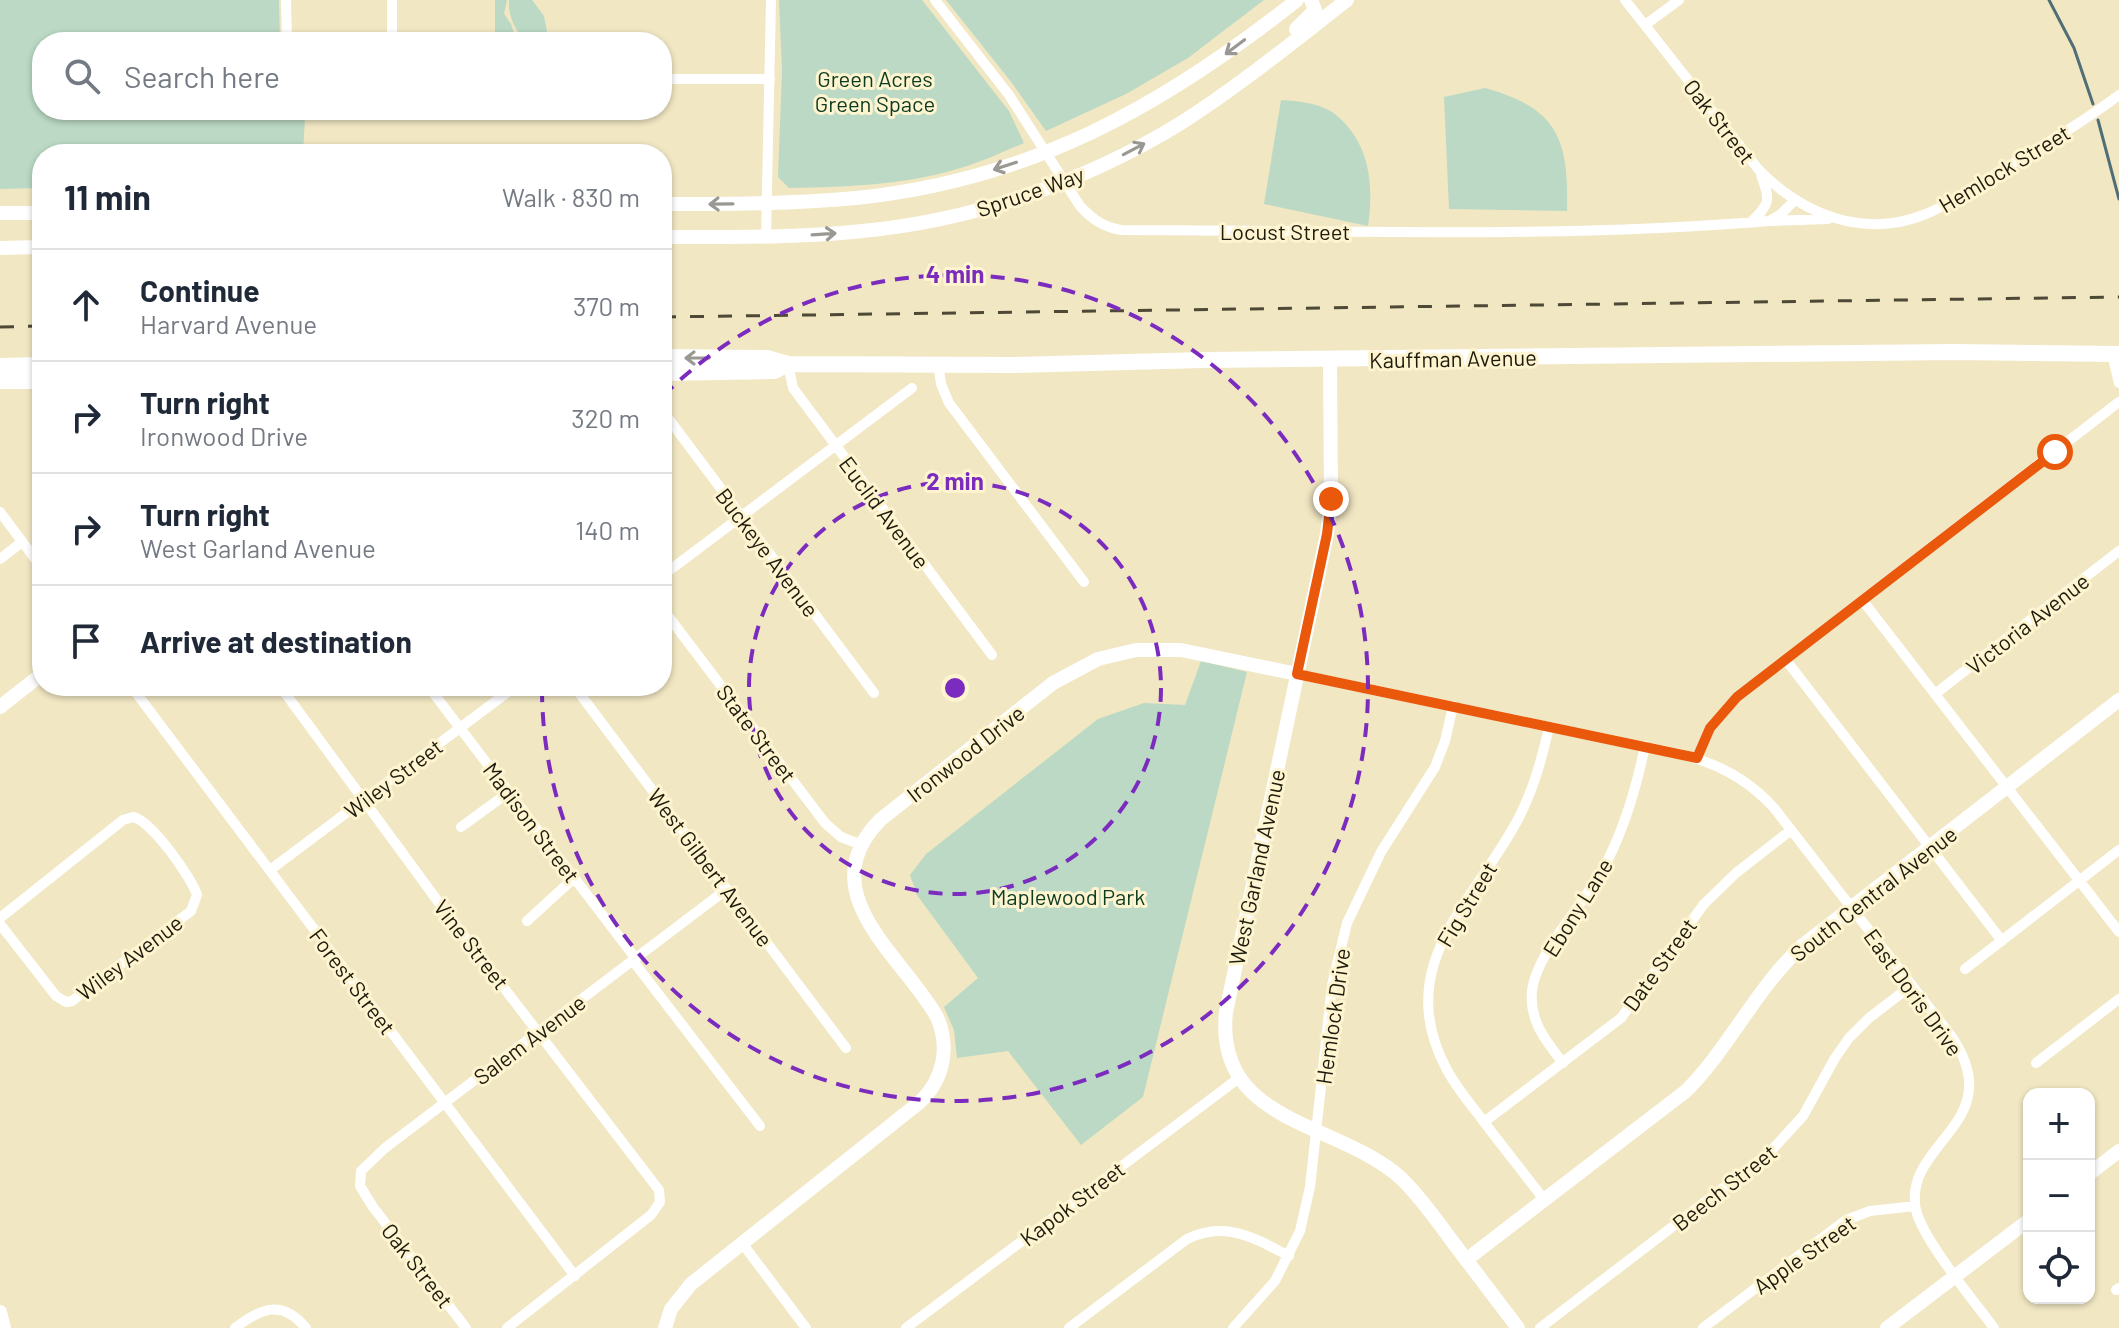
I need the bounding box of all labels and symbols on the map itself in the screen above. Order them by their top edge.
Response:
one-way arrow [1225,39,1246,56]
park label: Green Acres Green Space [815,65,935,116]
street label: Oak Street [1679,73,1761,169]
street label: Hemlock Street [1934,119,2074,217]
one-way arrow [1122,140,1146,156]
one-way arrow [993,160,1018,175]
street label: Spruce Way [973,161,1087,221]
one-way arrow [708,196,735,211]
street label: Locust Street [1220,218,1350,244]
one-way arrow [810,226,837,241]
text: 4 min [926,259,984,288]
street label: Kauffman Avenue [1369,344,1537,372]
one-way arrow [684,350,711,366]
route start [2037,434,2073,470]
street label: Euclid Avenue [834,451,936,573]
text: 2 min [926,466,984,495]
route end [1313,481,1349,517]
street label: Buckeye Avenue [711,482,825,622]
street label: Victoria Avenue [1960,567,2094,679]
centre of rings [941,674,969,702]
street label: State Street [712,679,802,787]
street label: Ironwood Drive [901,699,1029,807]
street label: Wiley Street [339,733,447,823]
street label: Madison Street [478,757,586,887]
street label: West Garland Avenue [1223,767,1289,967]
street label: West Gilbert Avenue [643,783,779,951]
street label: South Central Avenue [1784,820,1962,966]
street label: Ebony Lane [1537,853,1617,961]
street label: Fig Street [1431,857,1501,951]
park label: Maplewood Park [991,883,1145,909]
street label: Vine Street [429,894,515,994]
street label: Wiley Avenue [71,909,187,1005]
street label: Date Street [1617,912,1701,1016]
street label: Forest Street [305,923,401,1039]
street label: East Doris Drive [1859,923,1969,1061]
street label: Hemlock Drive [1310,946,1354,1086]
street label: Salem Avenue [468,988,590,1090]
street label: Beech Street [1667,1138,1781,1236]
street label: Kapok Street [1015,1155,1129,1251]
street label: Apple Street [1748,1209,1860,1299]
street label: Oak Street [377,1217,459,1313]

